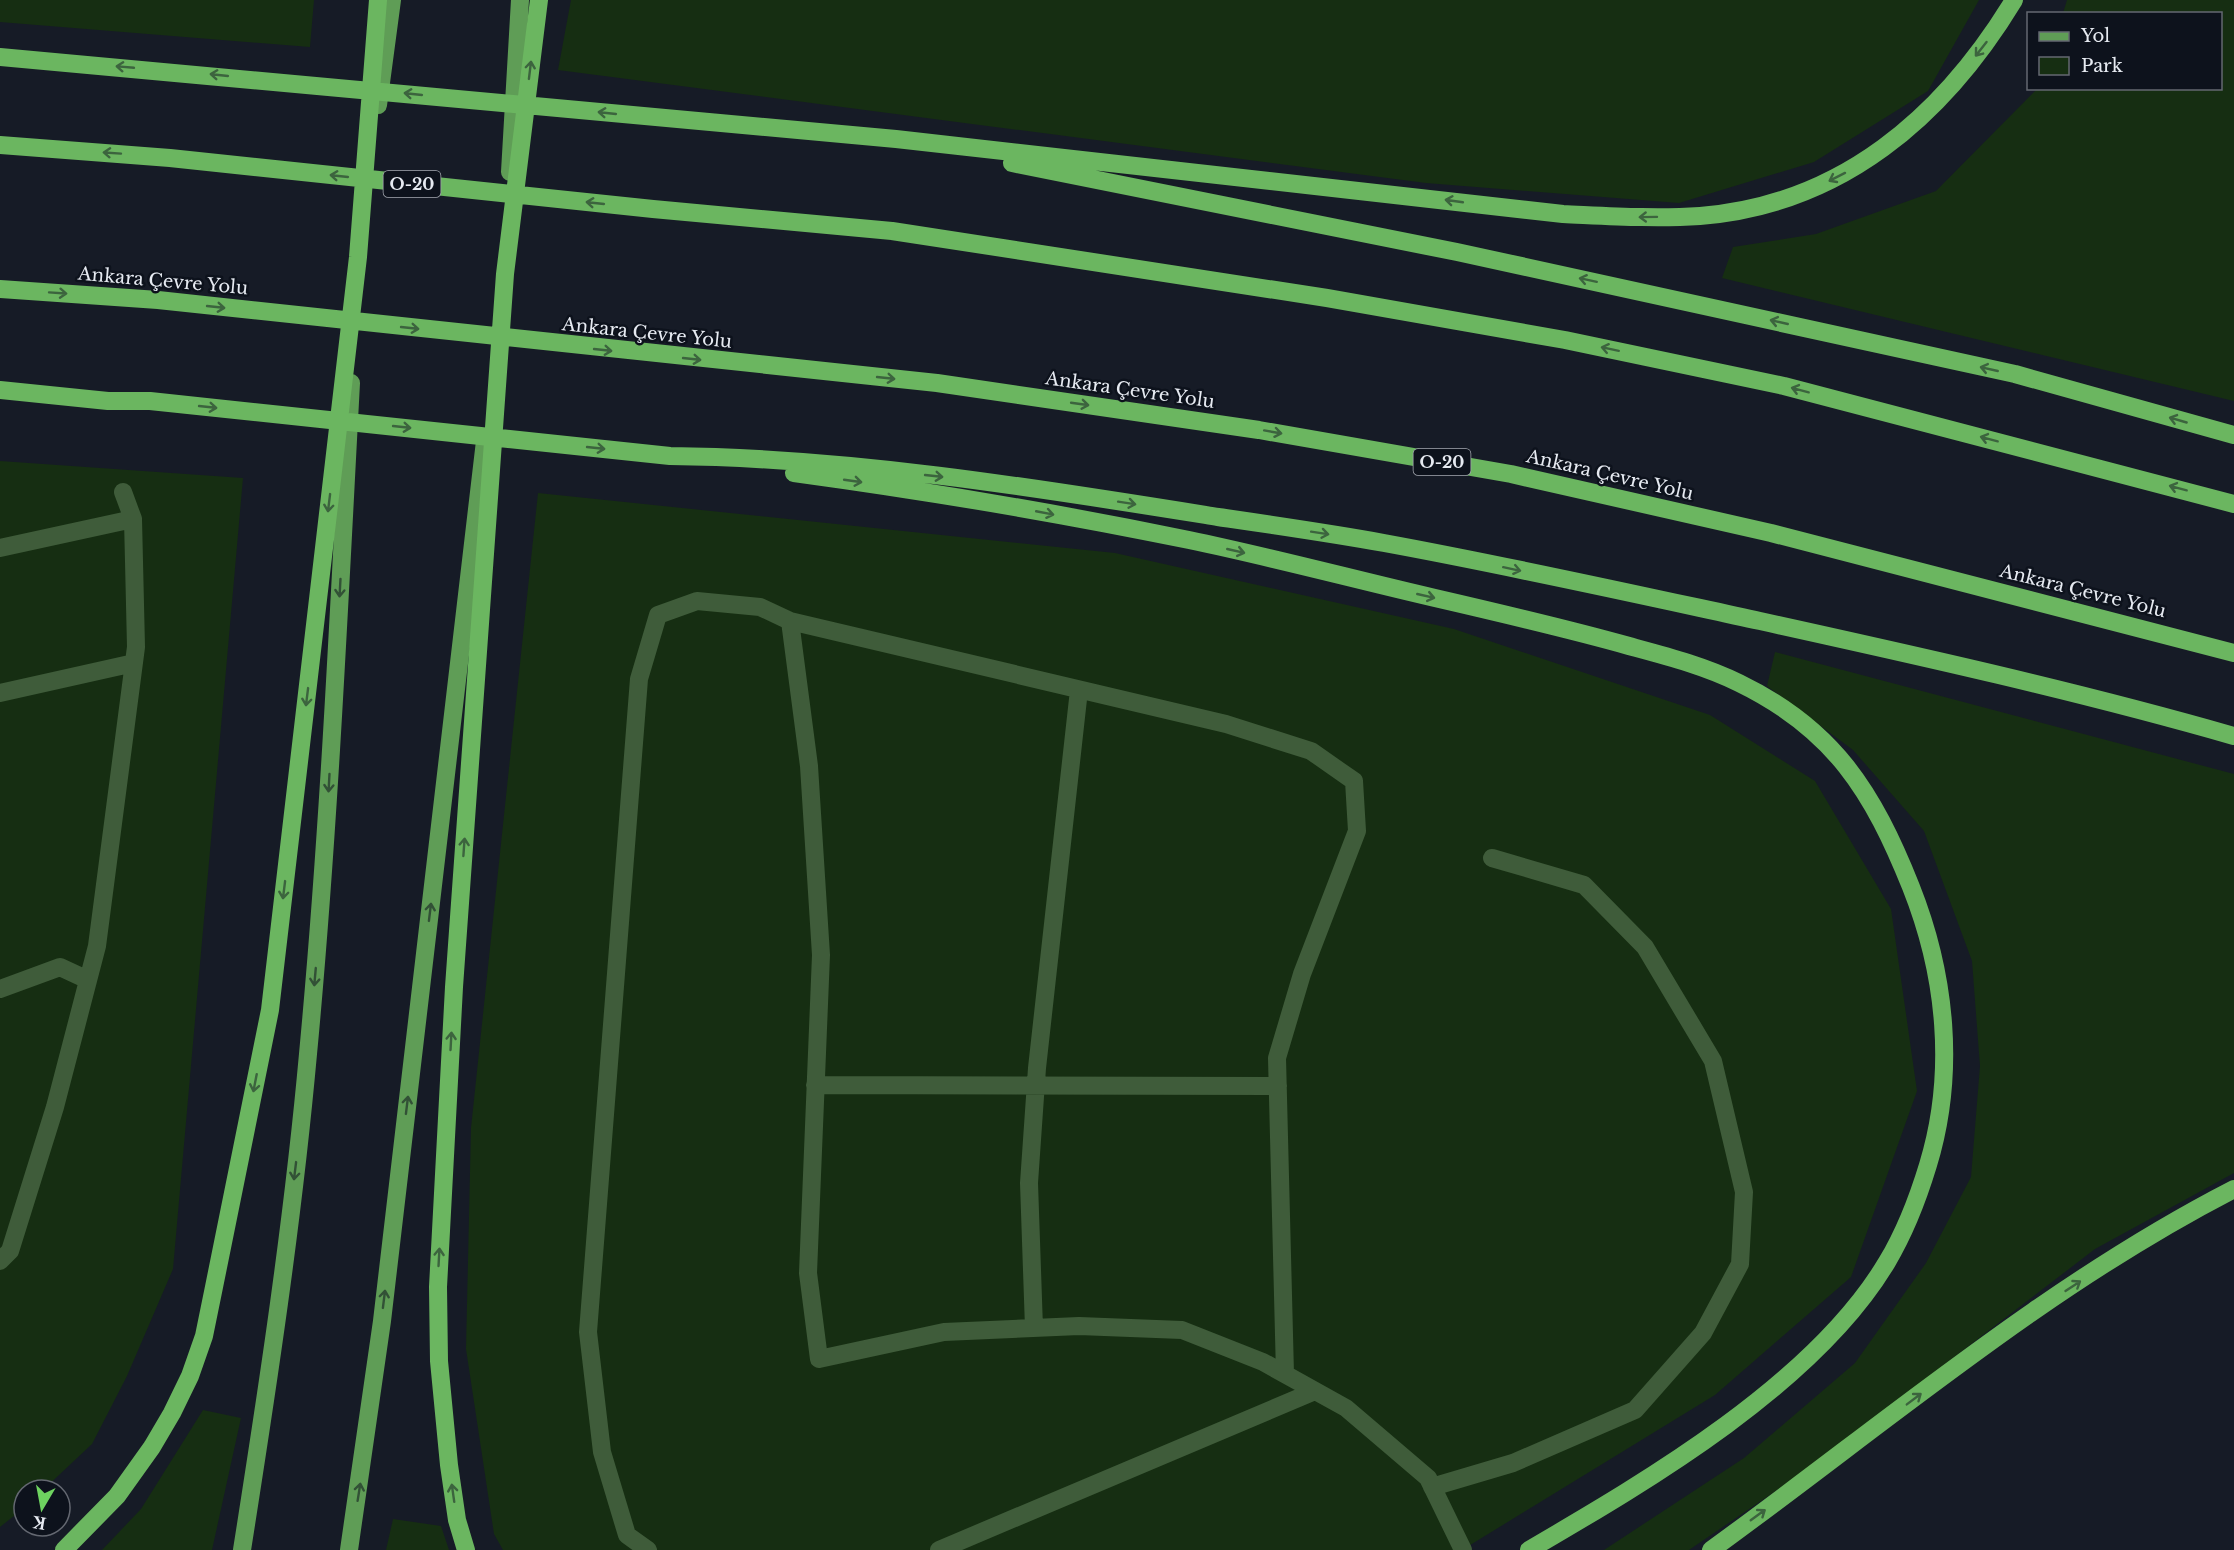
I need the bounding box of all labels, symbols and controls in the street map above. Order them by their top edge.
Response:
legend [2027,12,2222,90]
text: Yol [2080,25,2110,47]
one-way arrow [1975,40,1988,56]
text: Park [2081,55,2123,77]
one-way arrow [525,60,536,80]
one-way arrow [115,61,135,72]
one-way arrow [209,69,229,80]
one-way arrow [403,88,423,99]
one-way arrow [597,107,617,118]
one-way arrow [102,148,122,159]
one-way arrow [329,170,349,181]
road number: O-20 [384,171,440,197]
one-way arrow [1828,172,1846,184]
one-way arrow [1445,195,1465,206]
one-way arrow [586,197,606,208]
one-way arrow [1639,211,1659,223]
street label: Ankara Çevre Yolu [76,263,249,299]
one-way arrow [1579,274,1598,285]
one-way arrow [48,288,68,299]
one-way arrow [205,301,225,312]
street label: Ankara Çevre Yolu [560,313,733,353]
one-way arrow [1769,316,1789,327]
one-way arrow [399,323,419,334]
one-way arrow [1600,343,1619,355]
one-way arrow [593,344,613,355]
one-way arrow [682,354,702,365]
one-way arrow [1980,362,1999,374]
street label: Ankara Çevre Yolu [1043,367,1216,413]
one-way arrow [876,373,896,384]
one-way arrow [1791,384,1810,396]
one-way arrow [1069,398,1089,409]
one-way arrow [197,402,217,413]
one-way arrow [2169,414,2188,425]
one-way arrow [391,422,411,433]
one-way arrow [1262,427,1282,438]
one-way arrow [1980,433,1999,445]
one-way arrow [585,443,605,454]
street label: Ankara Çevre Yolu [1523,445,1696,505]
road number: O-20 [1414,449,1470,475]
one-way arrow [924,471,944,482]
one-way arrow [842,476,862,487]
one-way arrow [2168,482,2187,494]
one-way arrow [323,493,334,513]
one-way arrow [1117,497,1137,508]
one-way arrow [1035,508,1054,519]
one-way arrow [1310,527,1330,538]
one-way arrow [1226,546,1245,558]
street label: Ankara Çevre Yolu [1997,559,2168,622]
one-way arrow [1501,564,1521,575]
one-way arrow [334,578,345,598]
one-way arrow [1416,591,1435,603]
one-way arrow [301,686,312,706]
one-way arrow [324,773,335,792]
one-way arrow [458,837,469,857]
one-way arrow [278,880,289,900]
one-way arrow [425,902,436,922]
one-way arrow [309,967,320,987]
one-way arrow [445,1032,456,1052]
one-way arrow [249,1073,260,1093]
one-way arrow [402,1096,413,1116]
one-way arrow [289,1161,300,1181]
one-way arrow [434,1247,445,1267]
one-way arrow [2064,1280,2081,1292]
one-way arrow [379,1290,390,1309]
one-way arrow [1906,1392,1922,1405]
north arrow [12,1478,72,1538]
one-way arrow [354,1483,365,1503]
one-way arrow [448,1484,459,1503]
one-way arrow [1750,1509,1766,1522]
text: K [30,1512,48,1534]

